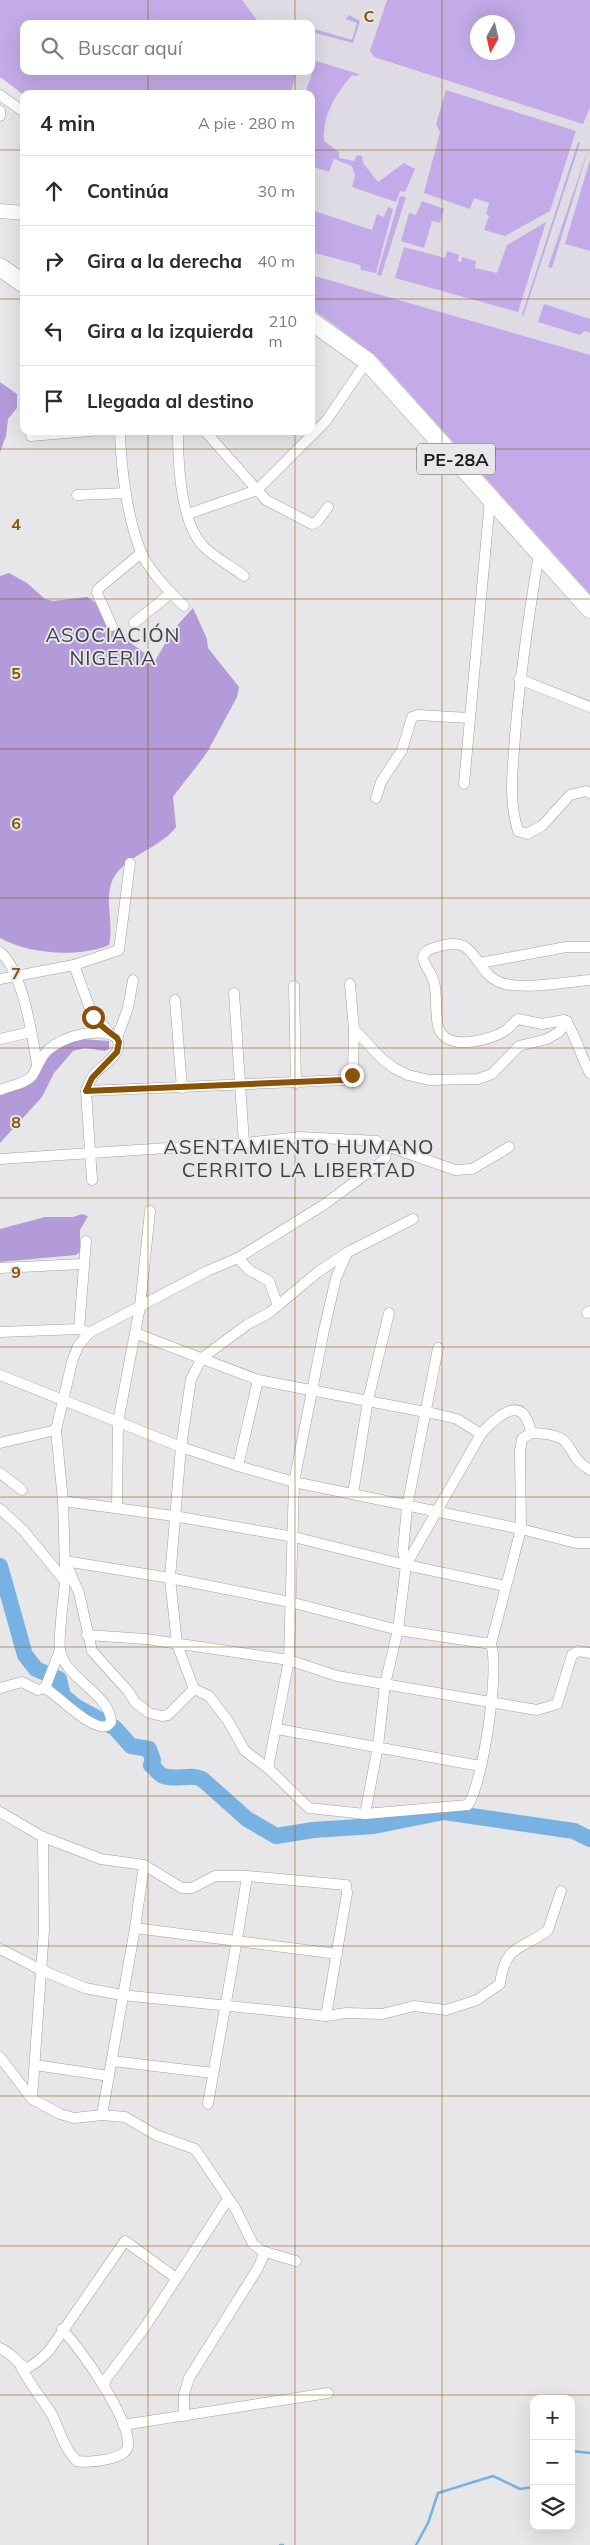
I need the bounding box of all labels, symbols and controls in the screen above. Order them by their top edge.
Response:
text: C [364,6,375,26]
north arrow [470,15,515,60]
search box [20,20,315,75]
icon: search [38,34,66,62]
text: Buscar aquí [78,36,182,60]
text: 4 min [40,110,95,136]
text: A pie · 280 m [198,113,295,133]
icon: ahead [40,177,68,205]
text: Continúa [87,179,169,203]
text: 30 m [258,181,295,201]
icon: right [40,247,68,275]
text: Gira a la derecha [87,249,242,273]
text: 40 m [258,251,295,271]
text: 210 m [268,311,297,351]
icon: left [40,317,68,345]
text: Gira a la izquierda [87,319,253,343]
icon: arrive [40,387,68,415]
text: Llegada al destino [87,389,254,413]
road number: PE-28A [417,444,495,474]
text: 4 [11,514,21,534]
district label: ASOCIACIÓN NIGERIA [45,622,181,670]
text: 5 [11,663,21,683]
text: 6 [11,813,21,833]
text: 7 [11,963,21,983]
route start [82,1006,105,1029]
route end [341,1064,364,1087]
text: 8 [11,1112,21,1132]
district label: ASENTAMIENTO HUMANO CERRITO LA LIBERTAD [163,1134,435,1182]
text: 9 [11,1262,21,1282]
map controls [530,2395,575,2530]
button: + [530,2395,575,2440]
button: − [530,2440,575,2485]
button: layers [530,2485,575,2530]

